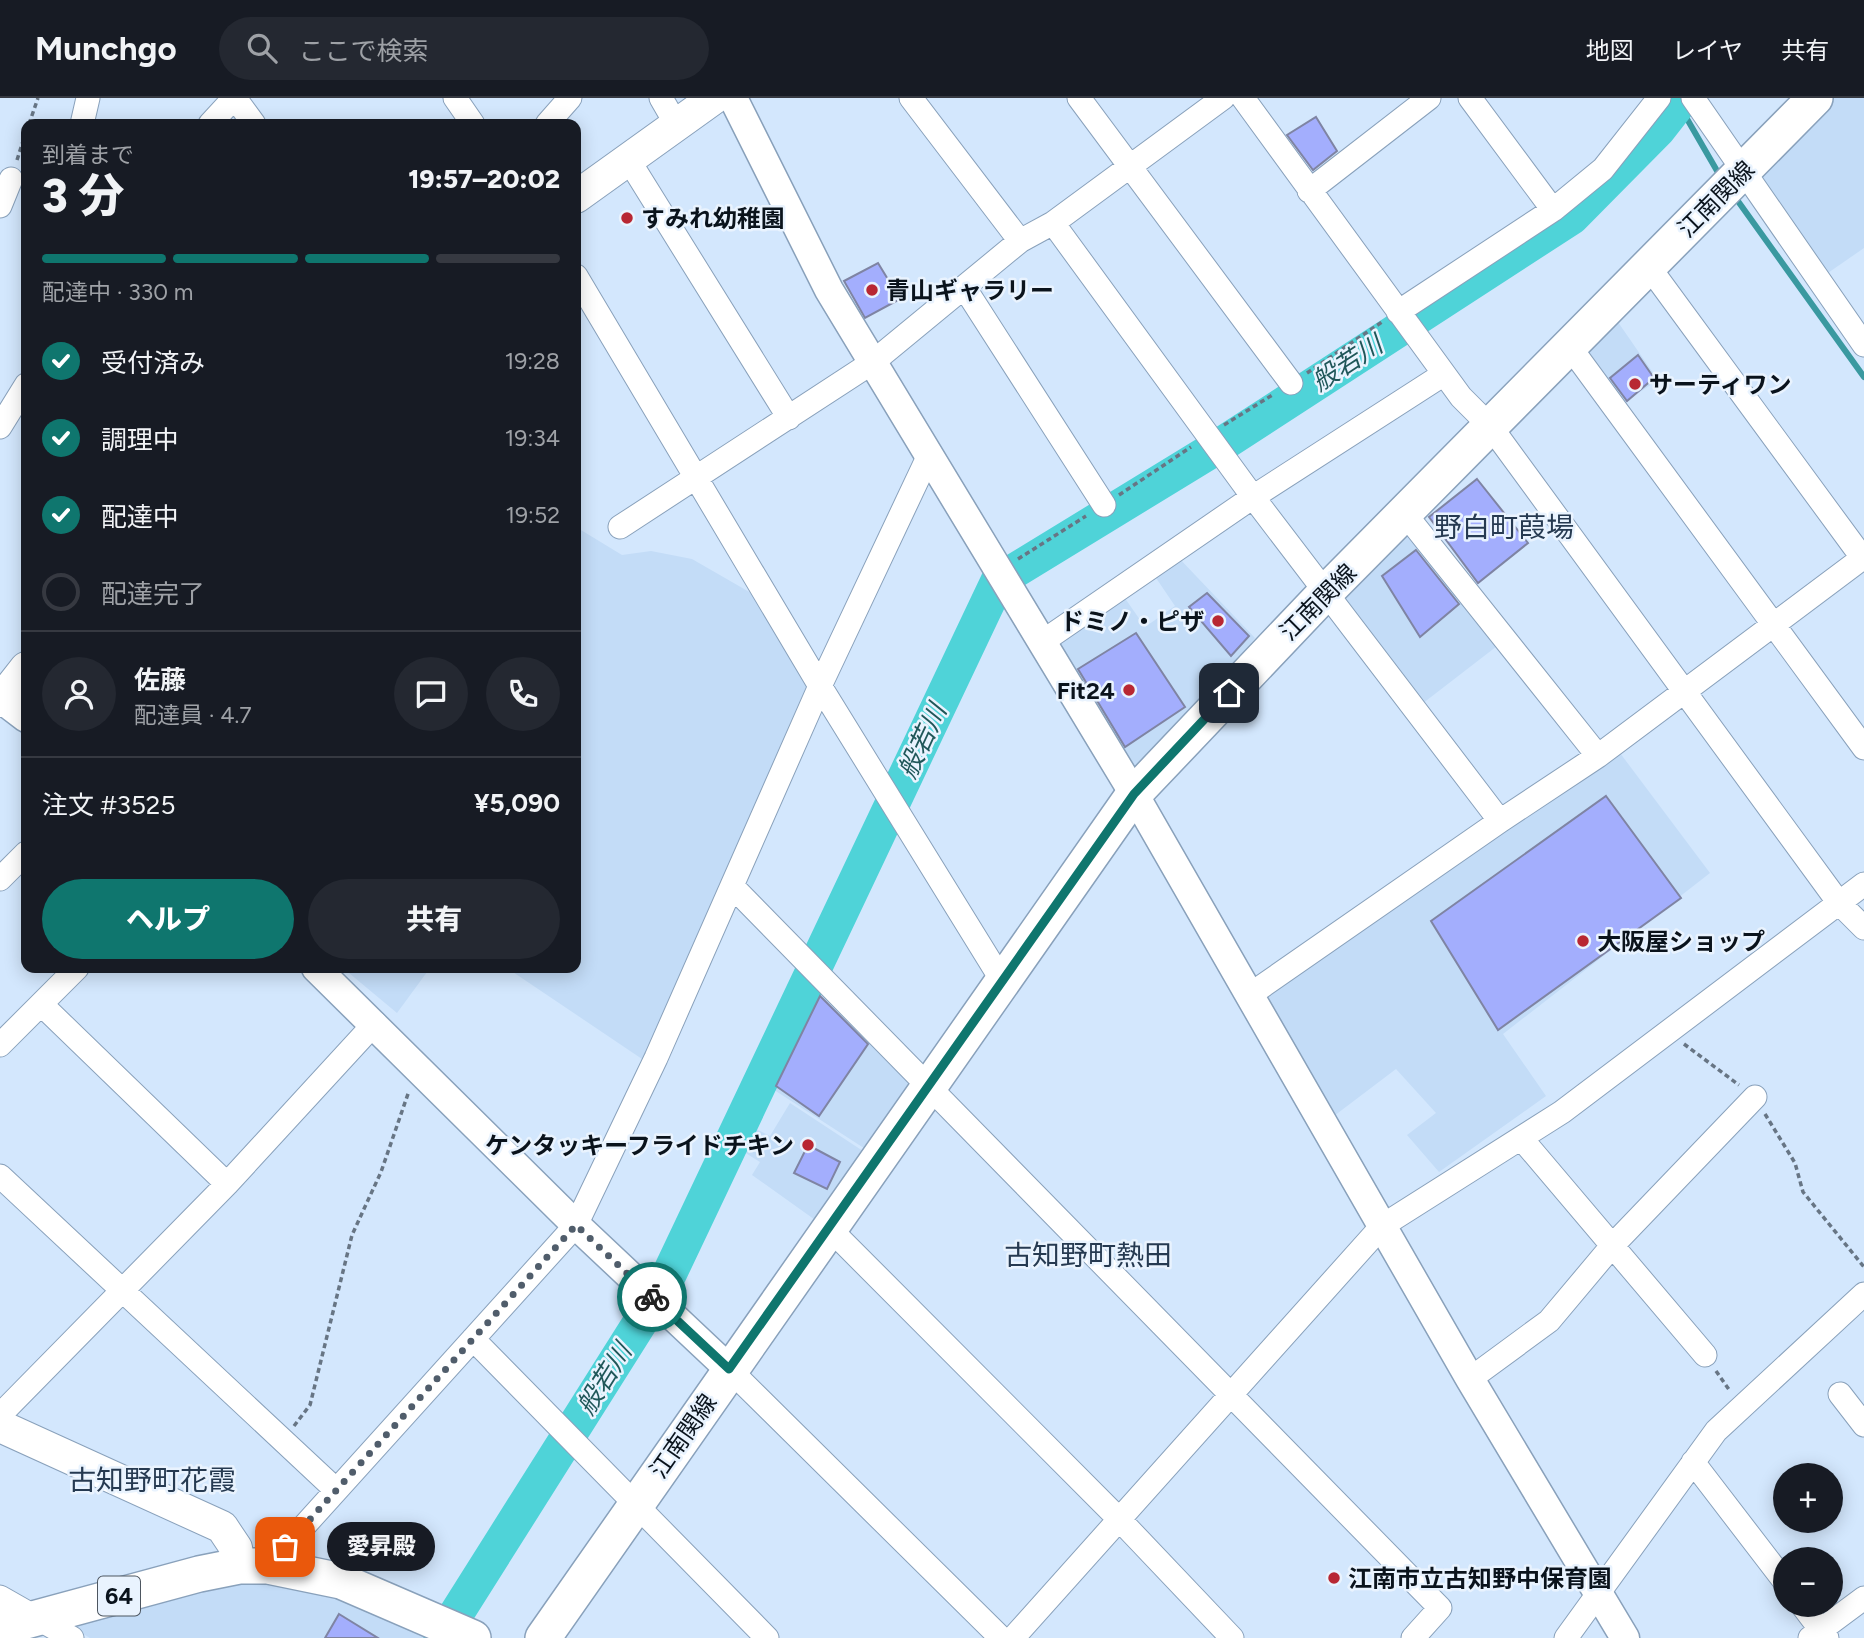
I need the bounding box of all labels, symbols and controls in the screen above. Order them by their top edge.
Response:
search box [219,17,709,80]
text: Munchgo [35,29,177,68]
icon: search [243,29,281,67]
text: ここで検索 [299,35,429,67]
text: 地図 [1586,36,1634,65]
text: レイヤ [1672,36,1743,65]
text: 共有 [1781,36,1829,65]
text: 到着まで [42,141,134,169]
street label: 江南関線 [1672,155,1760,243]
text: 19:57–20:02 [408,163,560,195]
text: 3 分 [42,168,125,224]
place label: すみれ幼稚園 [641,204,785,233]
marker: すみれ幼稚園 [619,210,635,226]
place label: 青山ギャラリー [886,276,1054,305]
text: 配達中 · 330 m [42,278,193,306]
marker: 青山ギャラリー [864,282,880,298]
water label: 般若川 [1306,327,1391,398]
icon: check [42,342,80,380]
text: 受付済み [101,347,205,379]
text: 19:28 [505,347,560,375]
place label: サーティワン [1649,370,1792,399]
marker: サーティワン [1627,376,1643,392]
icon: check [42,419,80,457]
text: 調理中 [101,424,179,456]
text: 19:34 [505,424,560,452]
icon: check [42,496,80,534]
text: 配達中 [101,501,179,533]
text: 19:52 [506,501,560,529]
district label: 野白町葭場 [1434,510,1574,544]
street label: 江南関線 [1274,558,1362,646]
text: 配達完了 [101,578,205,610]
place label: ドミノ・ピザ [1060,607,1204,636]
marker: ドミノ・ピザ [1210,613,1226,629]
button: person [42,657,116,731]
button: chat [394,657,468,731]
button: phone [486,657,560,731]
pin [1199,663,1259,723]
text: 佐藤 [134,664,186,696]
icon: home [1210,674,1248,712]
place label: Fit24 [1057,676,1115,705]
marker: Fit24 [1121,682,1137,698]
water label: 般若川 [891,696,954,783]
text: 配達員 · 4.7 [134,701,252,729]
text: ¥5,090 [474,787,560,819]
text: 注文 #3525 [42,789,175,821]
button: ヘルプ [42,879,294,959]
button: 共有 [308,879,560,959]
place label: 大阪屋ショップ [1597,927,1765,956]
marker: 大阪屋ショップ [1575,933,1591,949]
place label: ケンタッキーフライドチキン [485,1131,794,1160]
marker: ケンタッキーフライドチキン [800,1137,816,1153]
district label: 古知野町熱田 [1004,1238,1172,1272]
courier [617,1262,687,1332]
icon: bike [633,1278,671,1316]
water label: 般若川 [570,1335,640,1421]
street label: 江南関線 [644,1388,722,1484]
district label: 古知野町花霞 [68,1463,236,1497]
map controls [1773,1463,1843,1617]
button: + [1773,1463,1843,1533]
pin [255,1517,315,1577]
callout: 愛昇殿 [327,1522,436,1572]
icon: bag [266,1528,304,1566]
text: 愛昇殿 [347,1532,416,1560]
button: − [1773,1547,1843,1617]
place label: 江南市立古知野中保育園 [1348,1564,1612,1593]
marker: 江南市立古知野中保育園 [1326,1570,1342,1586]
road number: 64 [98,1576,140,1616]

